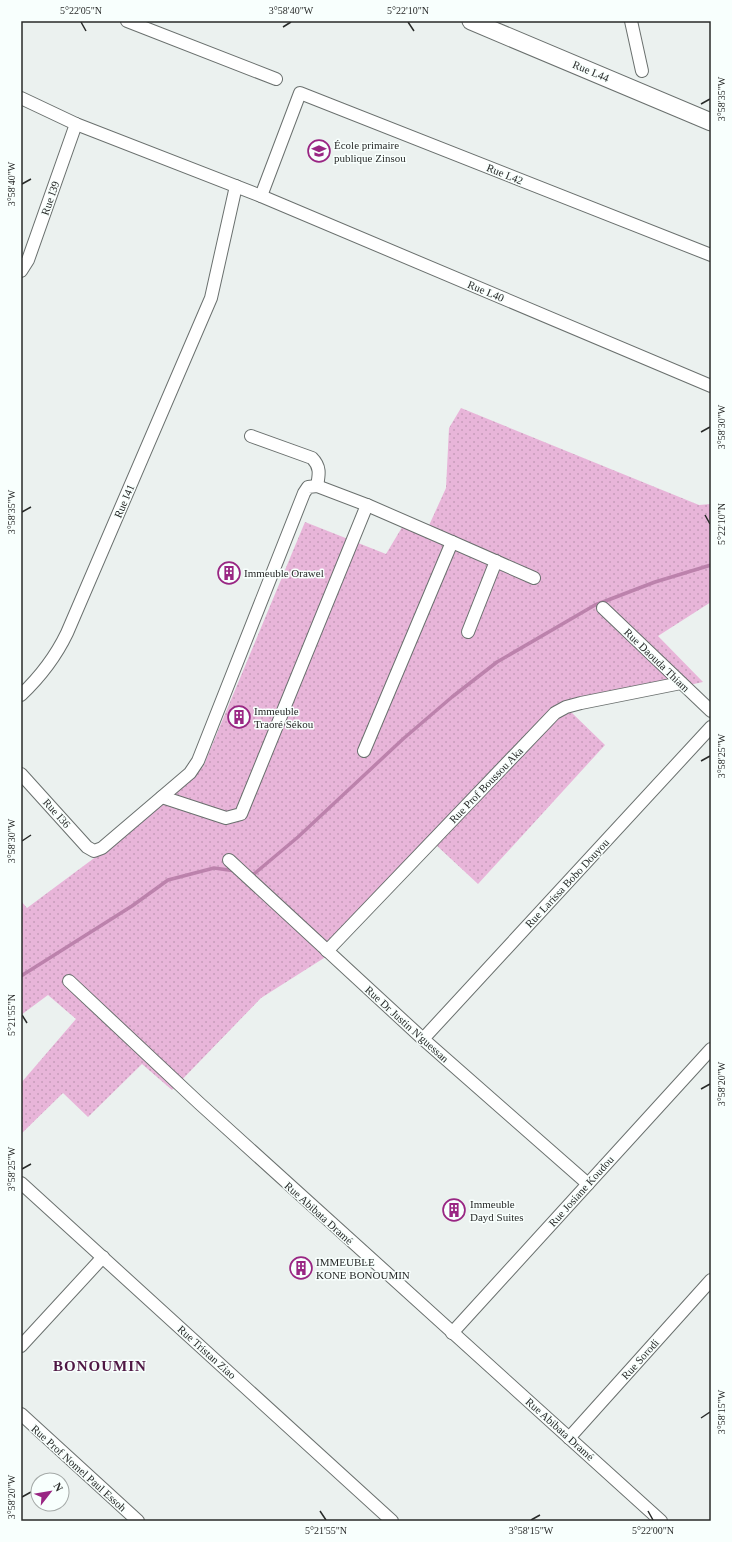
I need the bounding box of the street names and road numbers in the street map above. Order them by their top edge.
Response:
street label: Rue L44 [571,58,611,84]
street label: Rue L42 [485,161,525,187]
street label: Rue I39 [39,179,62,217]
street label: Rue L40 [466,278,506,304]
street label: Rue I41 [112,482,136,520]
street label: Rue Daouda Thiam [622,626,692,694]
street label: Rue Prof Boussou Aka [447,745,525,825]
street label: Rue I36 [41,796,74,830]
street label: Rue Larissa Bobo Douyou [523,836,612,930]
street label: Rue Dr Justin N'guessan [363,983,452,1065]
street label: Rue Josiane Koudou [546,1153,616,1229]
street label: Rue Abibata Dramé [283,1179,356,1247]
street label: Rue Tristan Ziao [176,1323,239,1382]
street label: Rue Sorodi [619,1336,661,1382]
street label: Rue Abibata Dramé [524,1395,597,1463]
street label: Rue Prof Nomel Paul Essoh [29,1422,129,1514]

